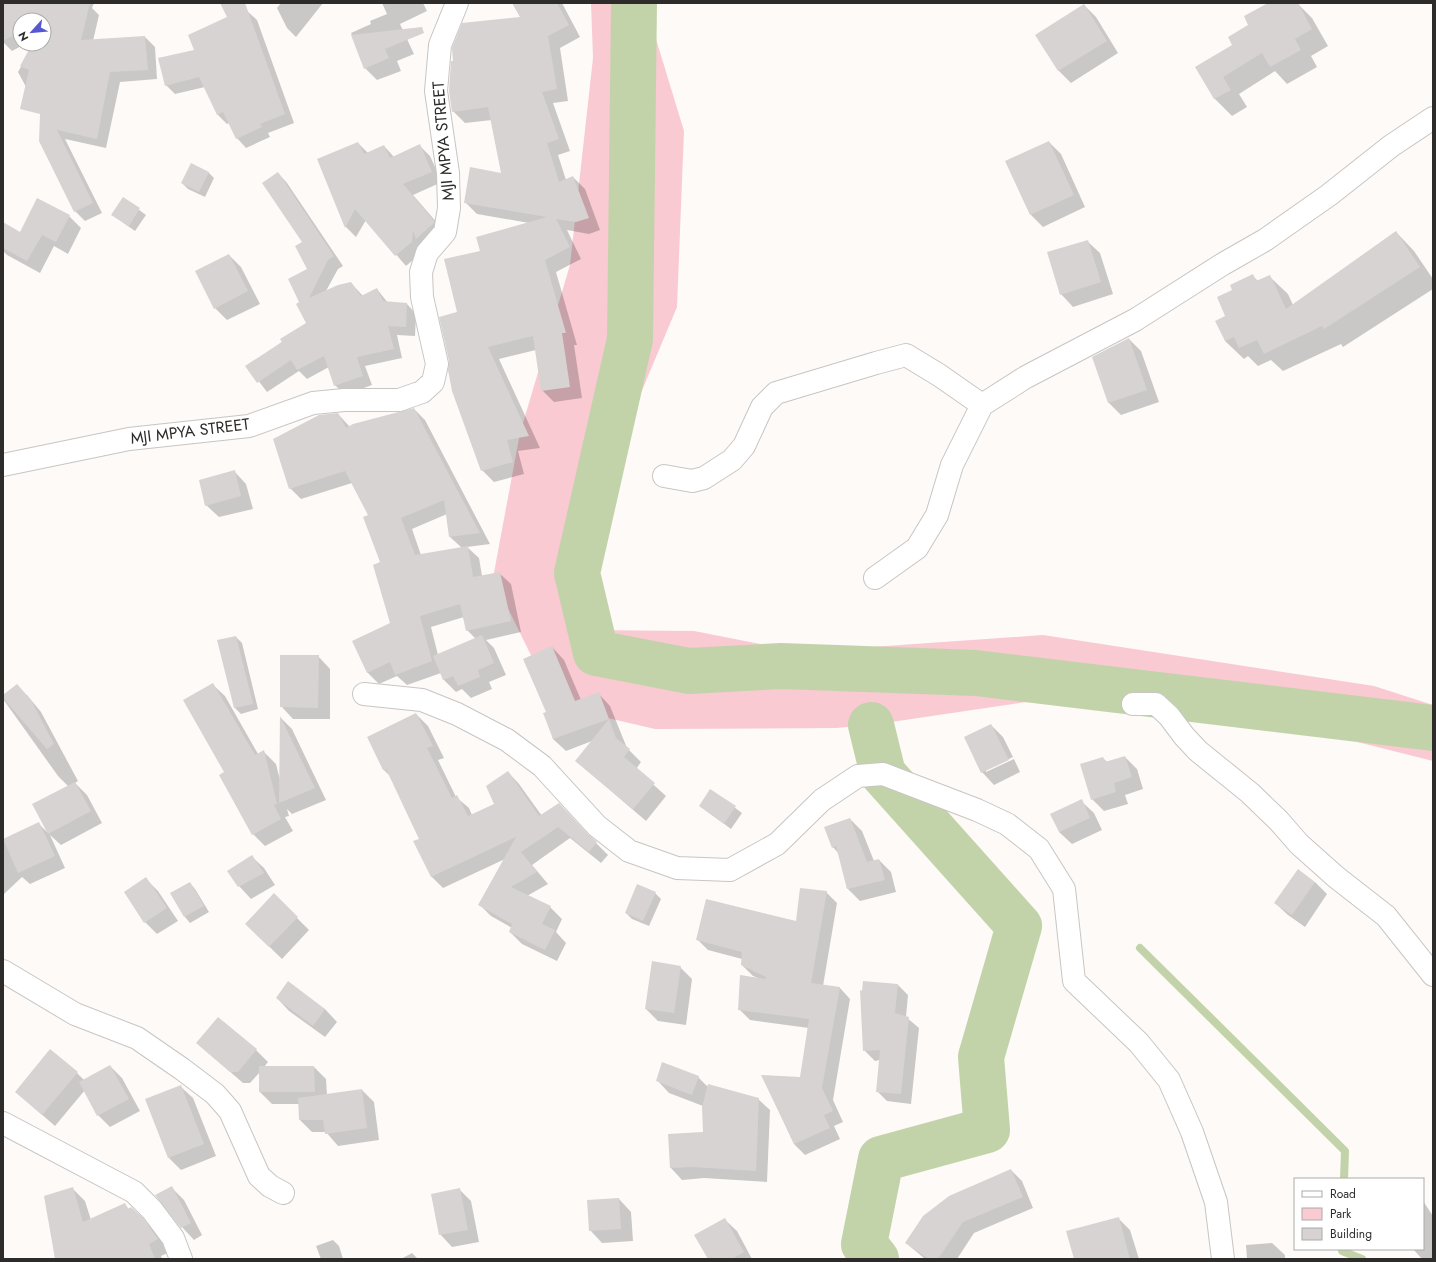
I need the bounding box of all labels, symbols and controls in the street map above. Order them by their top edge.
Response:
north arrow [12,12,52,52]
text: N [14,29,32,44]
street label: MJI MPYA STREET [426,80,460,202]
street label: MJI MPYA STREET [129,412,251,450]
legend [1294,1178,1424,1250]
text: Road [1330,1185,1356,1203]
text: Park [1330,1205,1352,1223]
text: Building [1330,1225,1372,1243]

